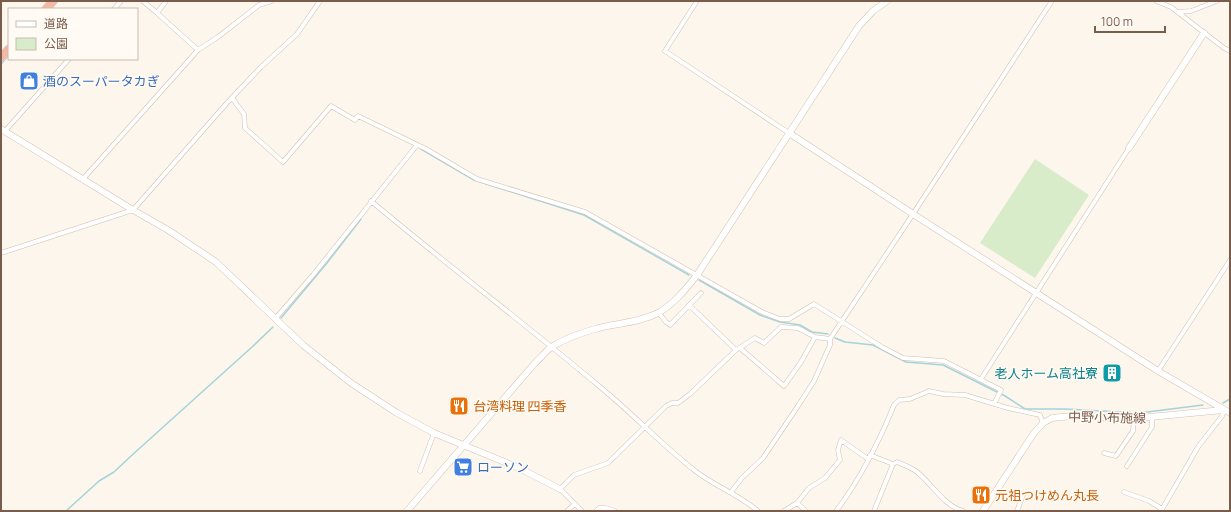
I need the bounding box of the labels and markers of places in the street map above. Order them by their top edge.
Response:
shop icon: 酒のスーパータカぎ [18,70,40,92]
place label: 酒のスーパータカぎ [43,72,160,90]
building icon: 老人ホーム高社寮 [1101,362,1123,384]
place label: 老人ホーム高社寮 [994,364,1098,382]
restaurant icon: 台湾料理 四季香 [448,395,470,417]
place label: 台湾料理 四季香 [473,397,567,415]
supermarket icon: ローソン [452,456,474,478]
place label: ローソン [477,458,529,476]
restaurant icon: 元祖つけめん丸長 [970,484,992,506]
place label: 元祖つけめん丸長 [995,486,1099,504]

